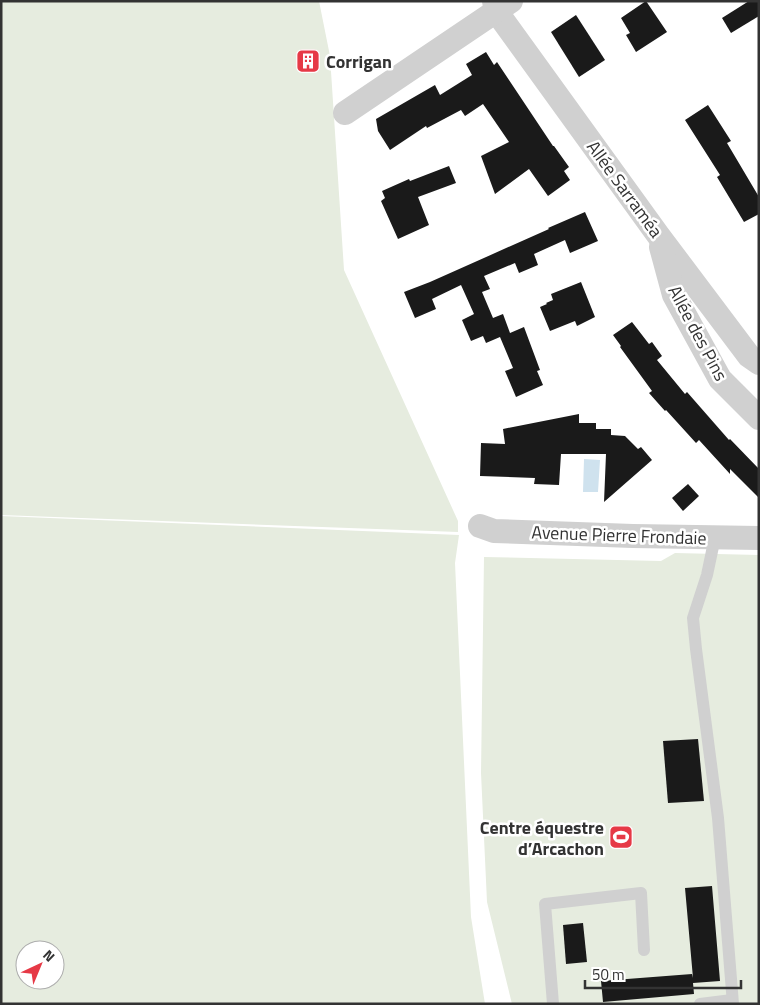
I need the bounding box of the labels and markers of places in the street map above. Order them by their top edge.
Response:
building icon: Corrigan [295,48,321,74]
place label: Corrigan [326,48,392,75]
place label: Centre équestre d’Arcachon [480,814,604,862]
sports icon: Centre équestre d’Arcachon [608,824,634,850]

